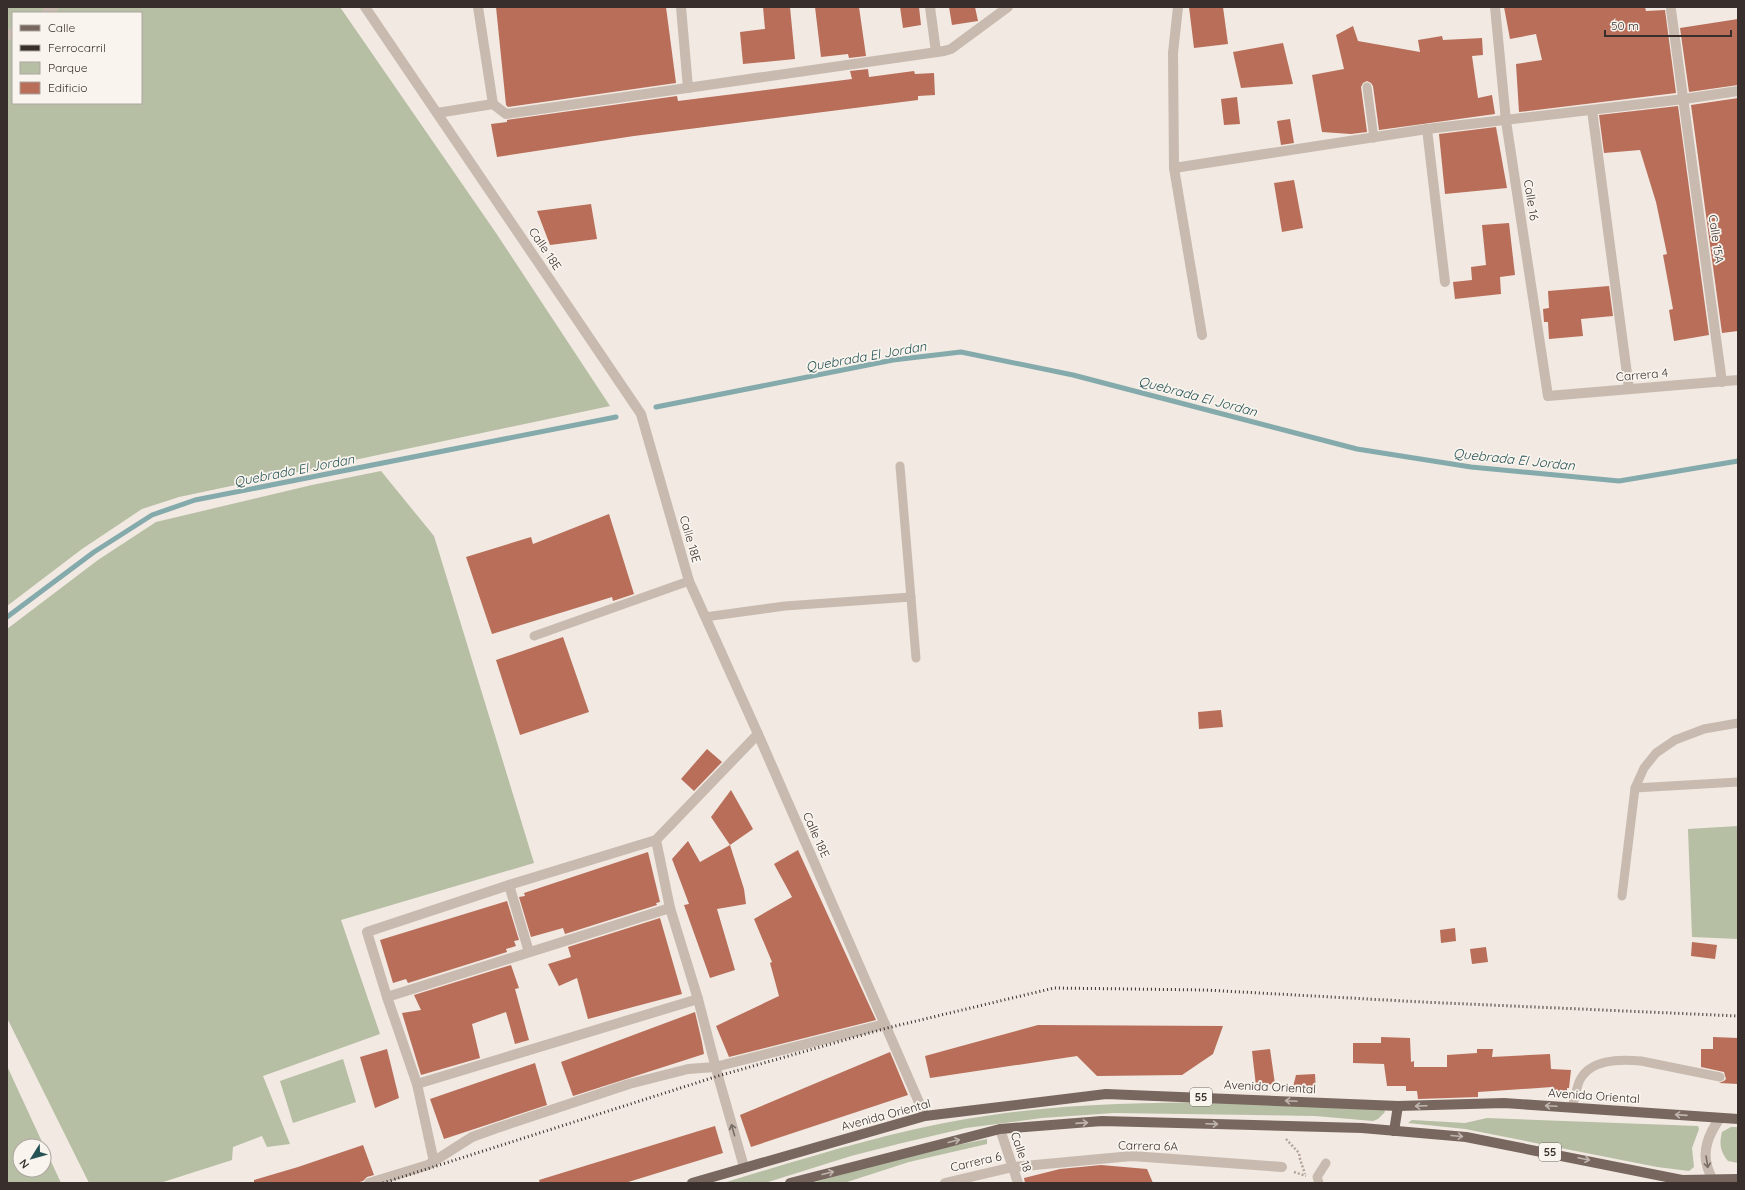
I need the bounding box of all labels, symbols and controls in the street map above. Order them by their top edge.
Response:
legend [12,12,142,104]
scale bar [1605,12,1731,38]
text: 50 m [1611,18,1639,33]
text: Calle [48,20,76,35]
text: Ferrocarril [48,40,106,55]
text: Parque [48,60,88,75]
text: Edificio [48,80,88,95]
street label: Calle 16 [1521,178,1542,222]
street label: Calle 15A [1706,213,1727,265]
street label: Calle 18E [526,225,565,273]
water label: Quebrada El Jordan [805,337,928,374]
street label: Carrera 4 [1615,365,1669,384]
water label: Quebrada El Jordan [1137,372,1259,420]
water label: Quebrada El Jordan [1453,445,1576,473]
water label: Quebrada El Jordan [233,450,356,489]
street label: Calle 18E [677,514,704,564]
street label: Calle 18E [800,810,833,860]
street label: Avenida Oriental [1224,1077,1316,1096]
street label: Avenida Oriental [1548,1085,1640,1106]
road number: 55 [1190,1088,1212,1106]
street label: Avenida Oriental [839,1095,932,1134]
one-way arrow [1285,1098,1298,1105]
one-way arrow [1415,1102,1428,1110]
one-way arrow [1545,1102,1558,1109]
one-way arrow [1675,1112,1688,1119]
one-way arrow [1075,1119,1088,1126]
one-way arrow [1205,1120,1218,1128]
one-way arrow [729,1124,736,1137]
street label: Calle 18 [1008,1130,1035,1174]
one-way arrow [1450,1132,1463,1139]
one-way arrow [947,1137,960,1144]
street label: Carrera 6A [1118,1137,1178,1154]
north arrow [12,1138,52,1178]
road number: 55 [1539,1143,1561,1161]
street label: Carrera 6 [949,1148,1004,1175]
one-way arrow [1703,1155,1711,1168]
one-way arrow [1578,1156,1591,1164]
text: N [16,1157,32,1171]
one-way arrow [821,1169,834,1177]

